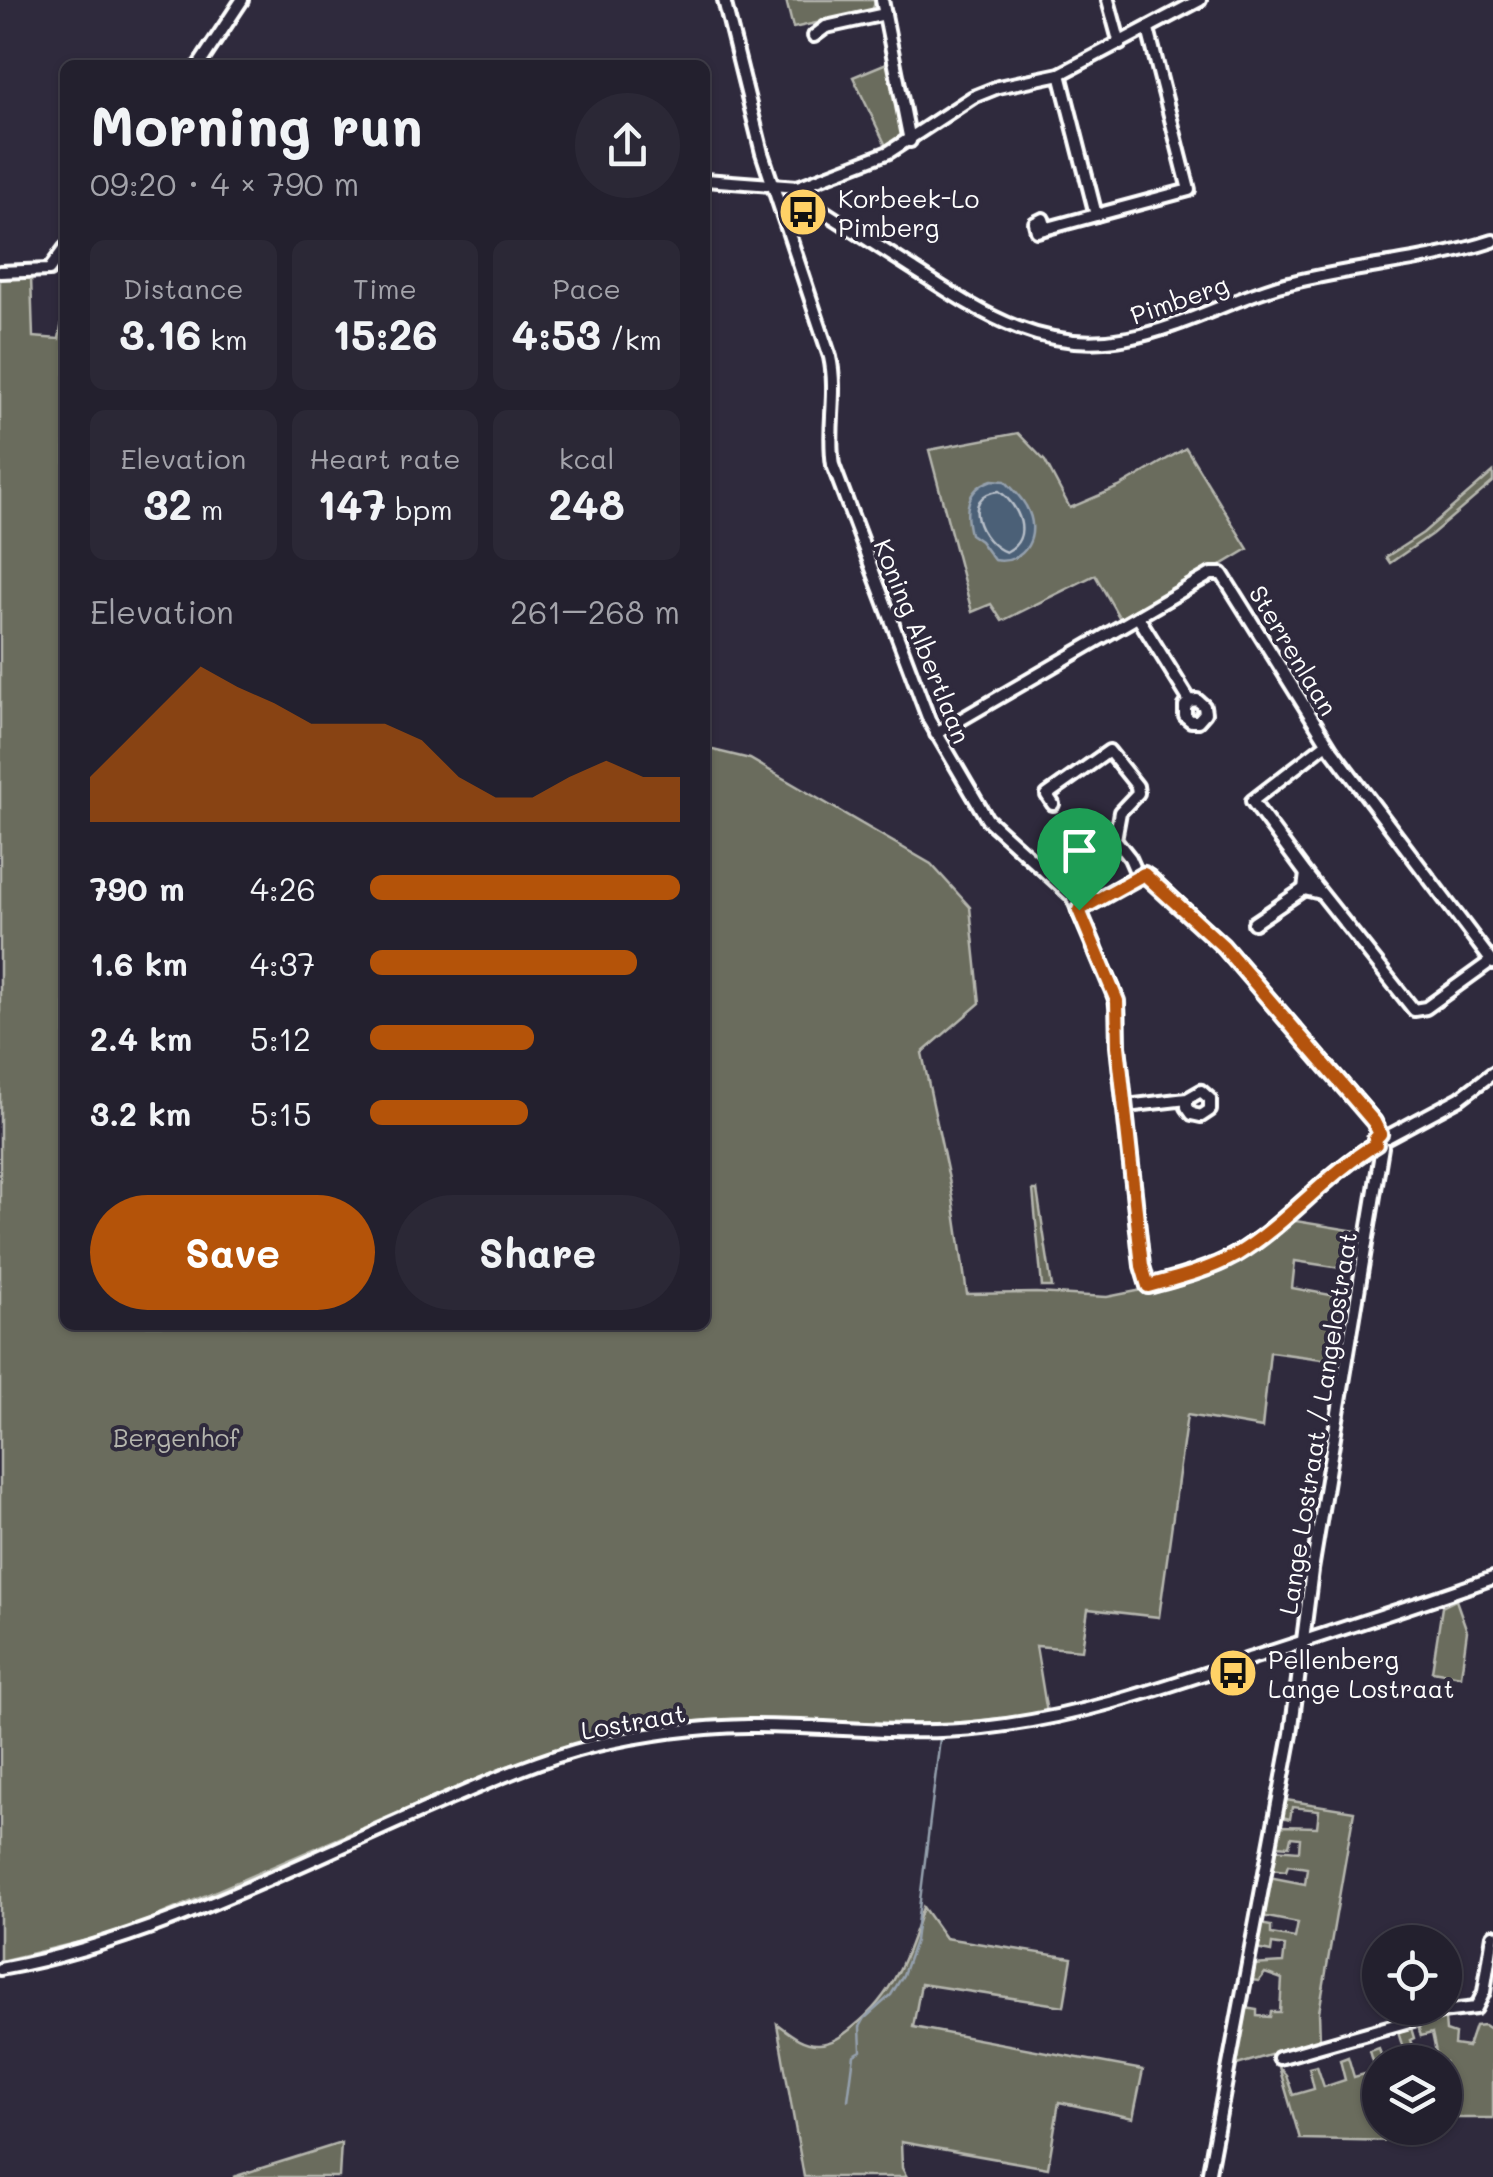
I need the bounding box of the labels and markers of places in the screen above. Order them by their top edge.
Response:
place label: Korbeek-Lo Pimberg [838,182,979,243]
bus stop icon: Korbeek-Lo Pimberg [777,186,829,238]
pin [1037,808,1122,911]
place label: Pellenberg Lange Lostraat [1268,1643,1454,1704]
bus stop icon: Pellenberg Lange Lostraat [1207,1647,1259,1699]

